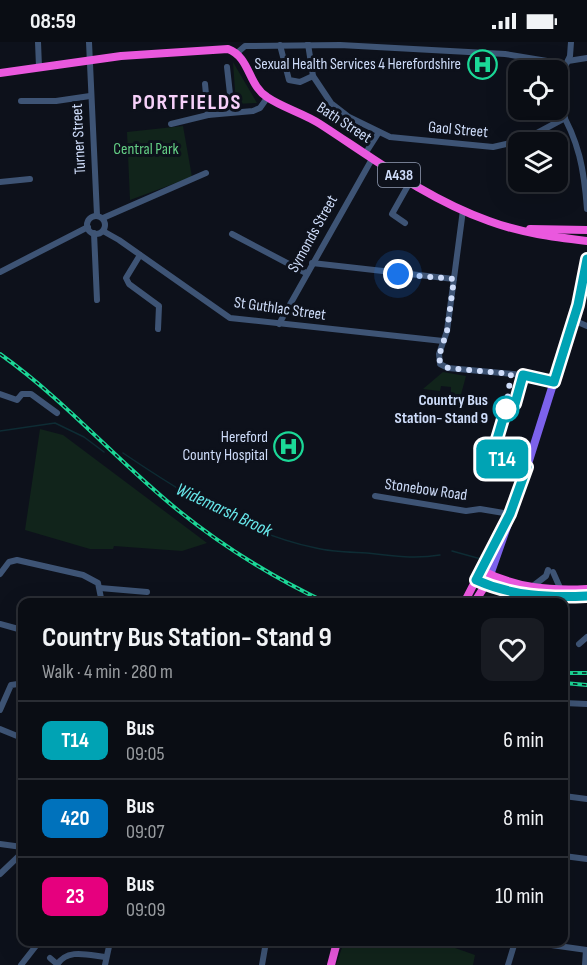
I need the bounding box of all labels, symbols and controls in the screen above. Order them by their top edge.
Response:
text: 08:59 [30,8,76,35]
hospital icon: Sexual Health Services 4 Herefordshire [466,48,498,80]
place label: Sexual Health Services 4 Herefordshire [255,55,461,74]
map controls [508,60,568,192]
button: locate [508,60,568,120]
district label: PORTFIELDS [132,89,242,116]
street label: Bath Street [313,98,375,148]
street label: Turner Street [68,103,90,175]
street label: Gaol Street [427,118,489,142]
button: layers [508,132,568,192]
park label: Central Park [113,140,179,159]
road number: A438 [378,163,420,187]
street label: Symonds Street [284,192,342,276]
your location [383,259,413,289]
street label: St Guthlac Street [233,293,327,325]
place label: Country Bus Station- Stand 9 [395,391,488,428]
marker: Country Bus Station- Stand 9 [493,396,519,422]
place label: Hereford County Hospital [182,428,268,465]
hospital icon: Hereford County Hospital [273,430,305,462]
line badge: T14 [468,440,536,478]
text: T14 [488,447,516,472]
street label: Stonebow Road [384,475,468,505]
water label: Widemarsh Brook [173,479,276,542]
button: heart [481,618,544,681]
text: Country Bus Station- Stand 9 [42,621,332,654]
text: Walk · 4 min · 280 m [42,660,173,684]
text: Bus [126,715,155,742]
text: 6 min [503,727,544,754]
text: T14 [61,728,89,753]
text: 09:05 [126,742,164,766]
text: Bus [126,793,155,820]
text: 8 min [503,805,544,832]
text: 420 [60,806,90,831]
text: 09:07 [126,820,164,844]
text: Bus [126,871,155,898]
text: 10 min [495,883,544,910]
text: 23 [66,884,84,909]
text: 09:09 [126,898,165,922]

